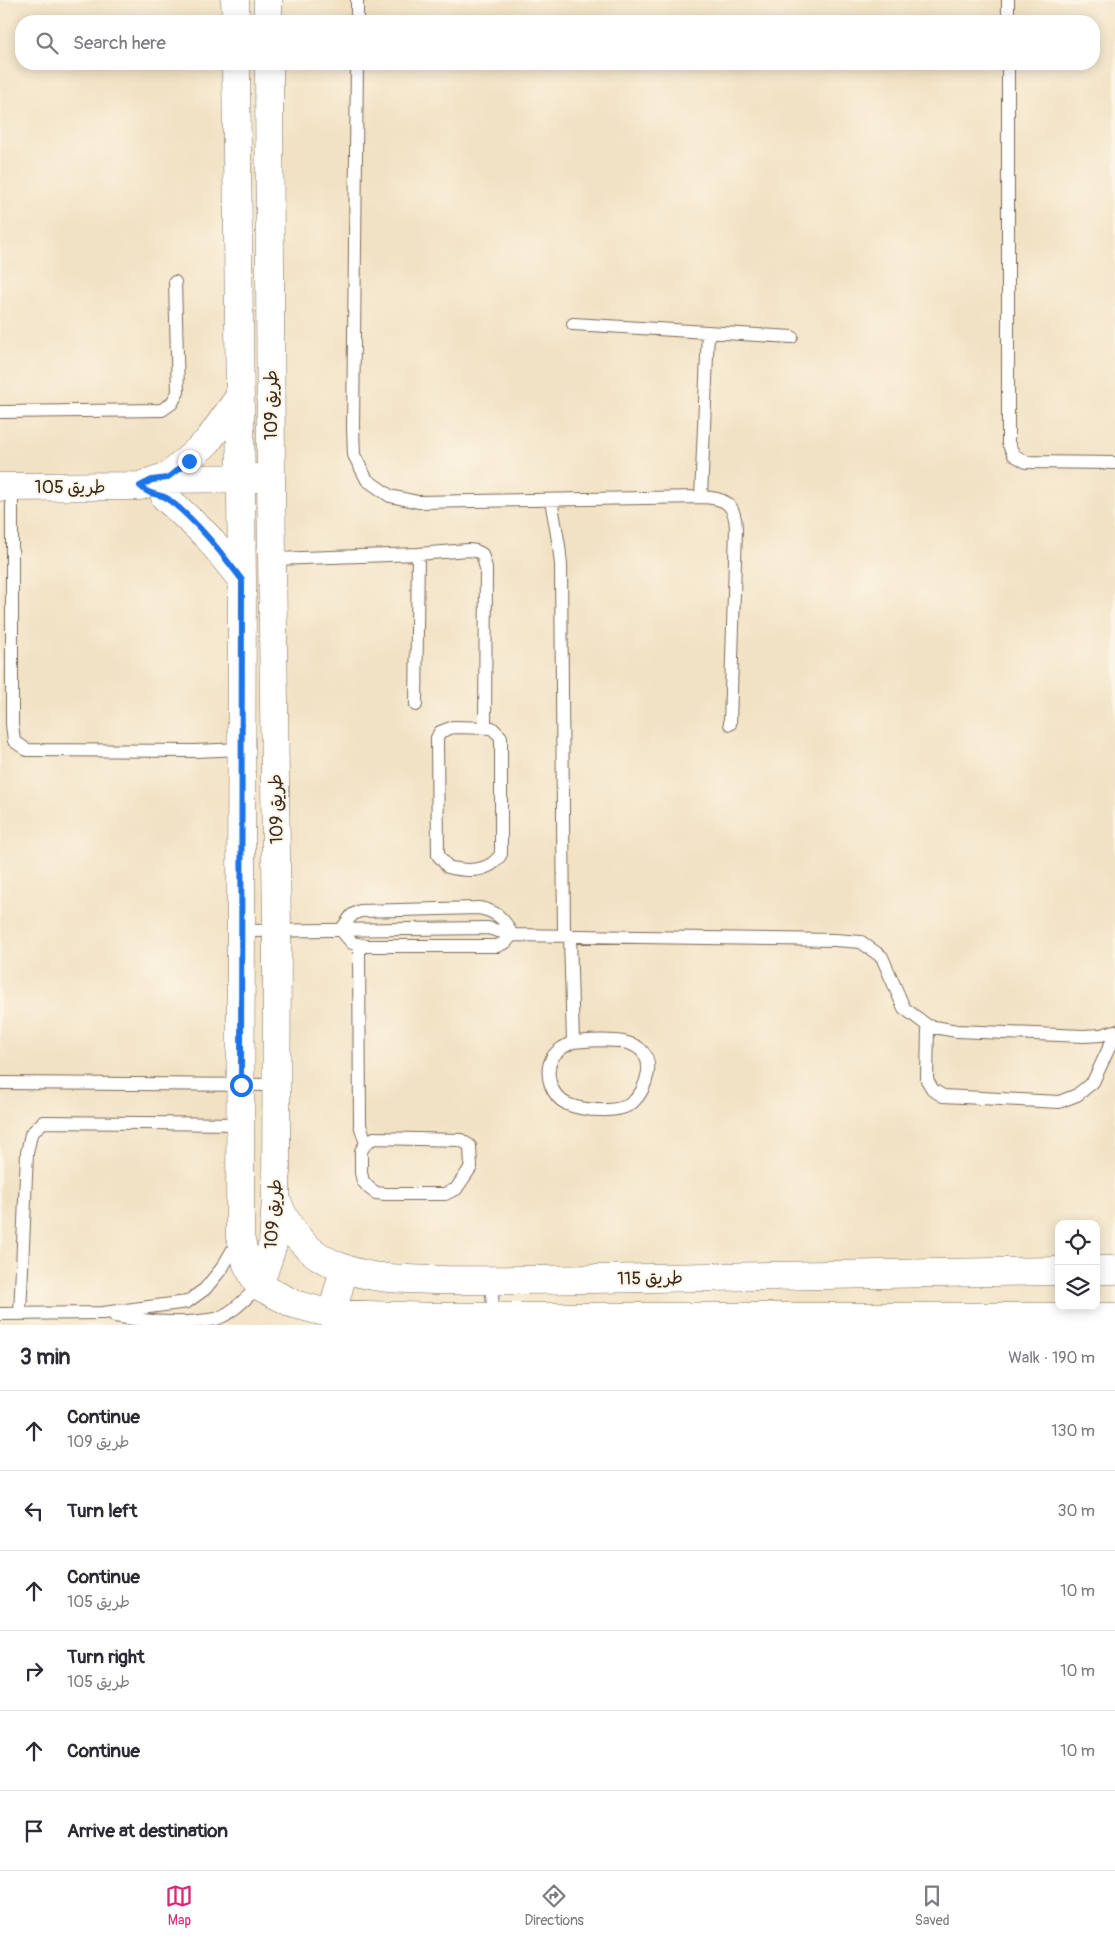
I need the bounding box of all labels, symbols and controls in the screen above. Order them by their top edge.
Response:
search box [15,15,1100,70]
icon: search [33,29,61,57]
text: Search here [73,31,166,55]
street label: طريق 109 [260,370,283,440]
route end [178,450,201,473]
street label: طريق 105 [35,476,105,499]
street label: طريق 109 [264,774,289,844]
route start [230,1074,253,1097]
street label: طريق 109 [260,1178,287,1250]
map controls [1055,1220,1100,1310]
button: locate [1055,1220,1100,1265]
button: layers [1055,1265,1100,1310]
street label: طريق 115 [617,1266,683,1291]
text: 3 min [20,1344,70,1371]
text: Walk · 190 m [1008,1348,1095,1368]
text: Continue [67,1405,140,1429]
icon: ahead [20,1417,48,1445]
text: 130 m [1051,1421,1095,1441]
text: طريق 109 [67,1432,130,1452]
icon: left [20,1497,48,1525]
text: Turn left [67,1499,137,1523]
text: 30 m [1057,1501,1095,1521]
text: Continue [67,1565,140,1589]
icon: ahead [20,1577,48,1605]
text: 10 m [1060,1581,1095,1601]
text: طريق 105 [67,1592,130,1612]
text: Turn right [67,1645,145,1669]
icon: right [20,1657,48,1685]
text: 10 m [1060,1661,1095,1681]
text: طريق 105 [67,1672,130,1692]
icon: ahead [20,1737,48,1765]
text: Continue [67,1739,140,1763]
text: 10 m [1060,1741,1095,1761]
icon: arrive [20,1817,48,1845]
text: Arrive at destination [67,1819,228,1843]
tab: Map [165,1882,193,1929]
tab: Directions [524,1882,584,1929]
tab: Saved [915,1882,950,1929]

